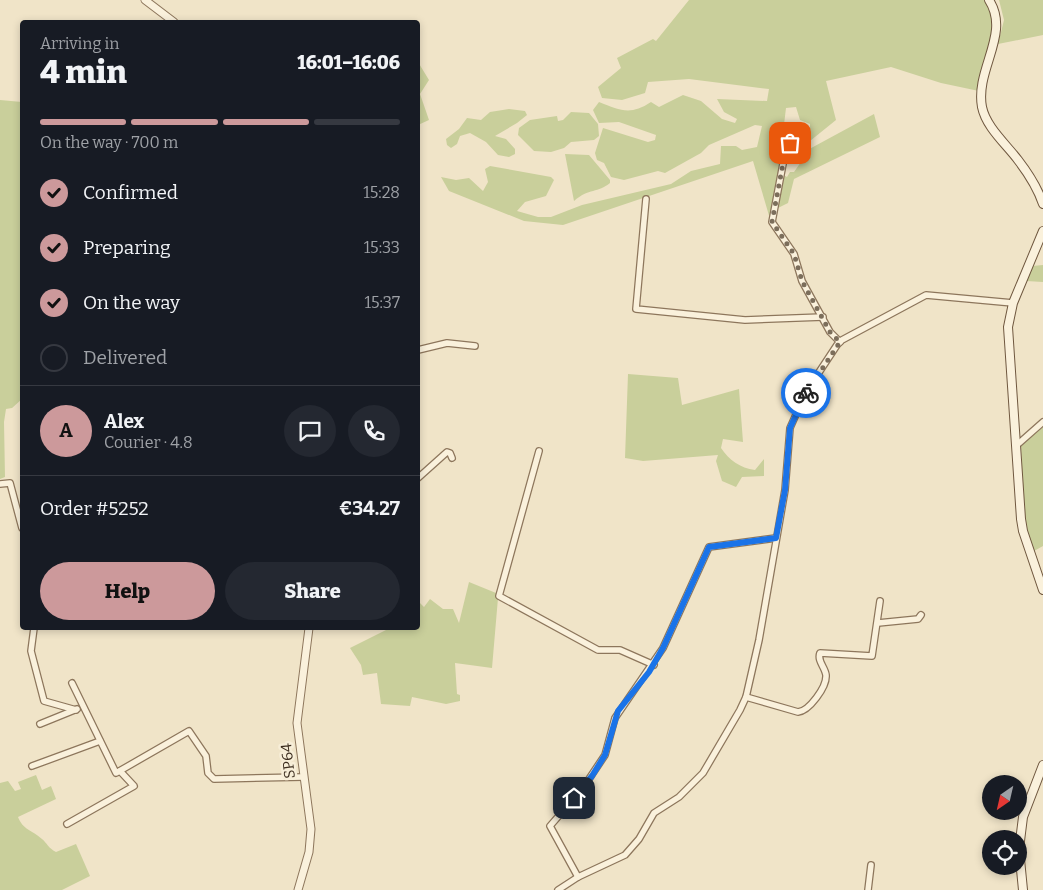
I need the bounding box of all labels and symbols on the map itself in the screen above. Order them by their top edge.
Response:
pin [769,122,811,164]
courier [781,368,831,418]
street label: SP64 [277,742,299,780]
north arrow [982,775,1028,820]
pin [553,777,595,819]

